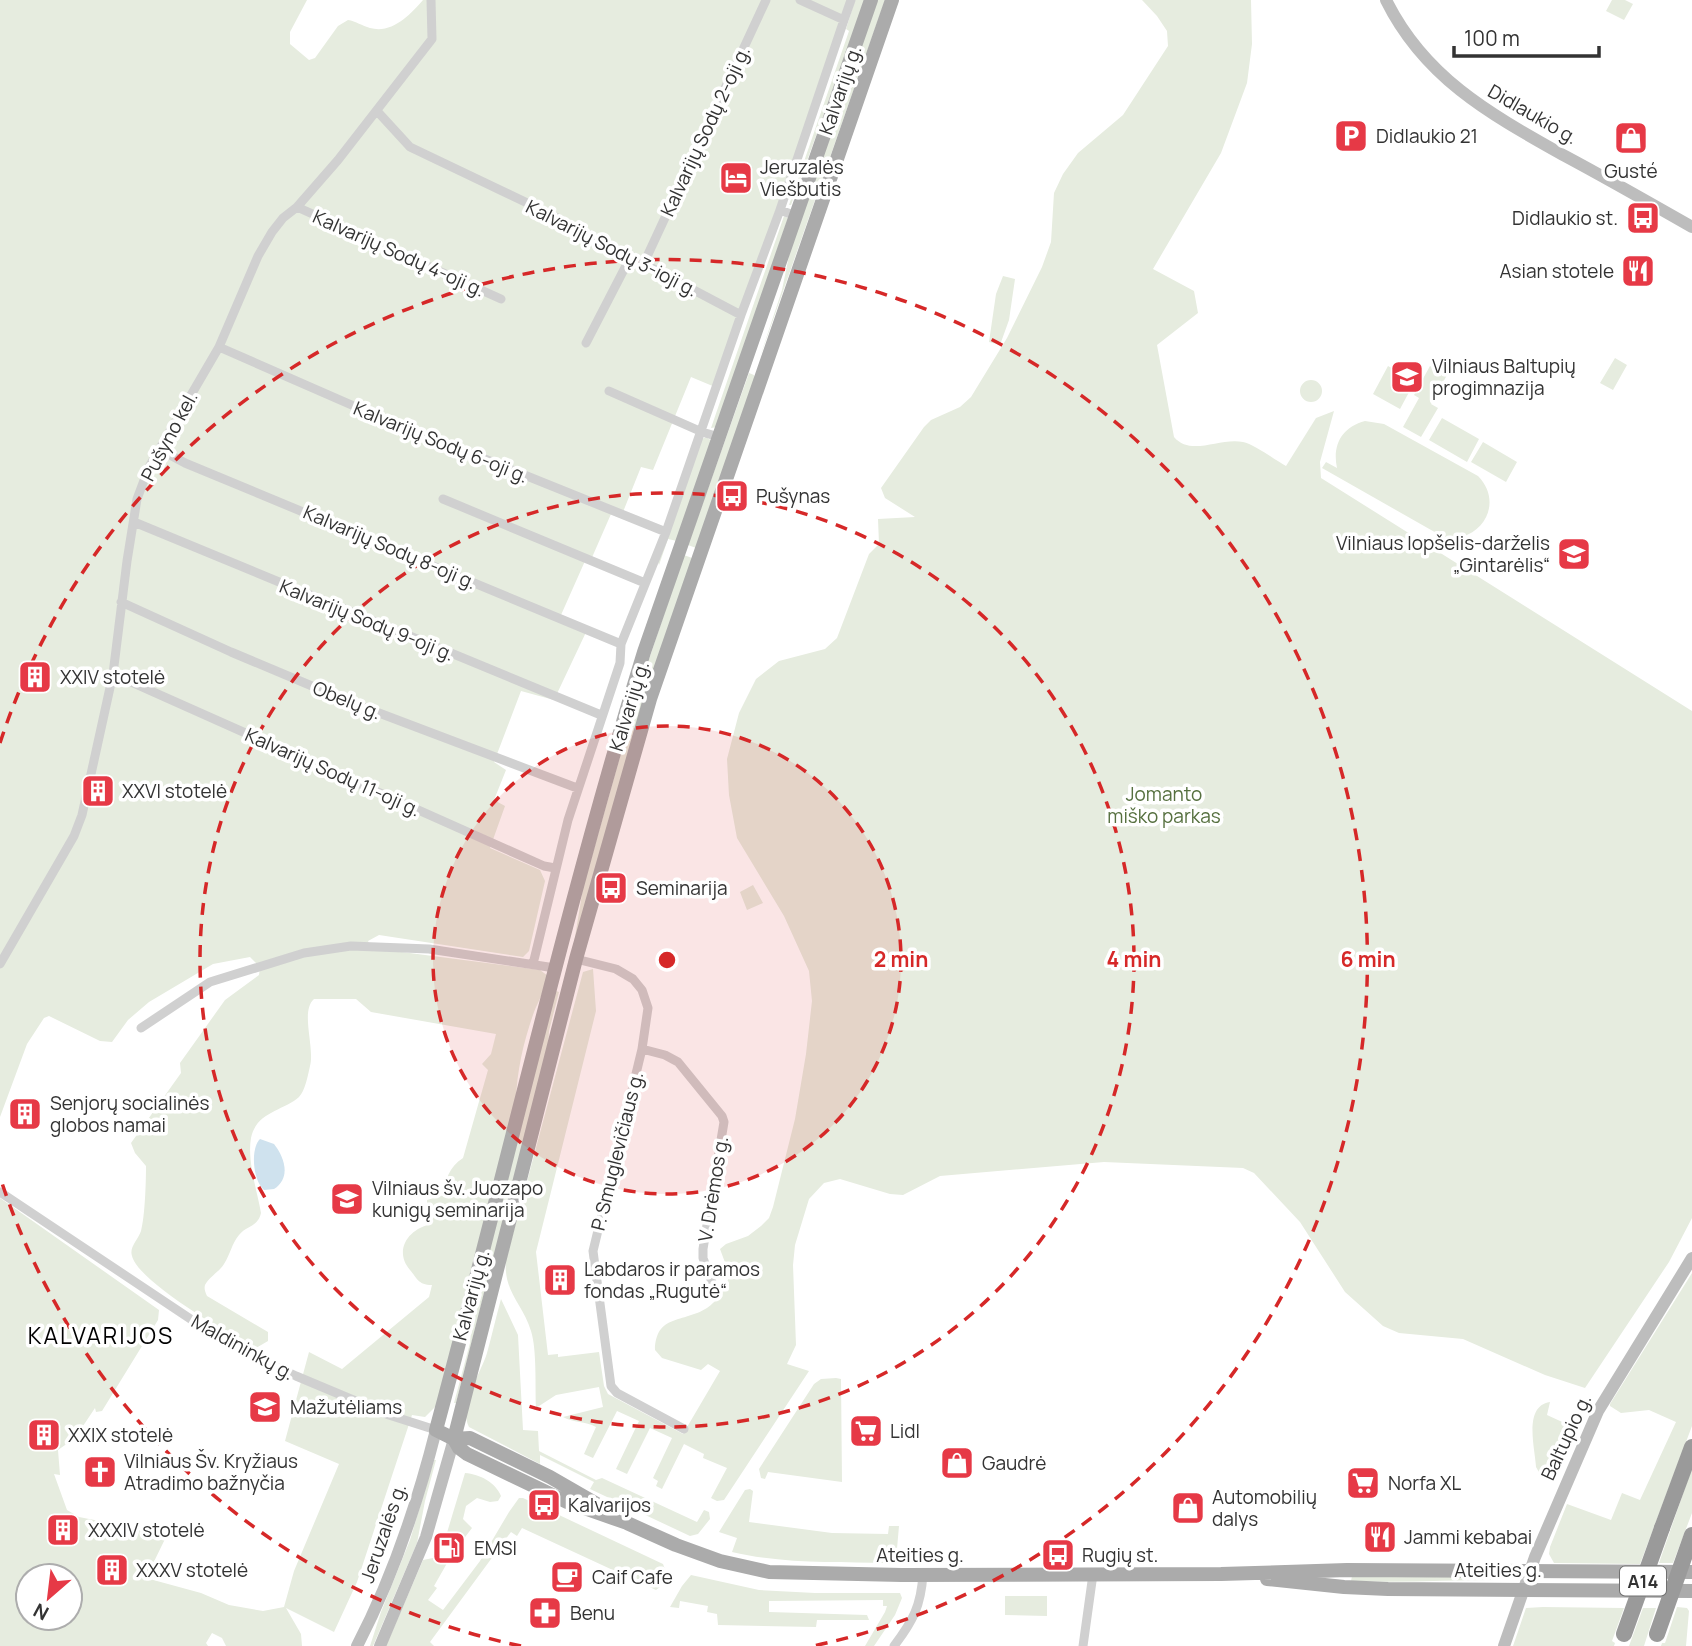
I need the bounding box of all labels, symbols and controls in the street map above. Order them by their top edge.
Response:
scale bar [1454,14,1599,58]
text: 100 m [1464,24,1520,52]
street label: Kalvarijų Sodų 2-oji g. [654,41,756,221]
street label: Kalvarijų g. [813,42,867,138]
street label: Didlaukio g. [1483,78,1583,150]
parking icon: Didlaukio 21 [1332,117,1370,155]
shop icon: Gusté [1612,119,1650,157]
place label: Didlaukio 21 [1376,123,1478,149]
place label: Jeruzalės Viešbutis [760,154,844,202]
place label: Gusté [1604,158,1658,184]
hotel icon: Jeruzalės Viešbutis [717,159,755,197]
street label: Kalvarijų Sodų 3-ioji g. [522,193,702,303]
bus stop icon: Didlaukio st. [1624,199,1662,237]
street label: Kalvarijų Sodų 4-oji g. [309,203,489,303]
place label: Didlaukio st. [1512,205,1618,231]
restaurant icon: Asian stotele [1619,252,1657,290]
place label: Asian stotele [1500,258,1614,284]
place label: Vilniaus Baltupių progimnazija [1432,353,1576,401]
school or university icon: Vilniaus Baltupių progimnazija [1388,358,1426,396]
street label: Pušyno kel. [134,387,204,485]
street label: Kalvarijų Sodų 6-oji g. [350,395,532,489]
bus stop icon: Pušynas [713,477,751,515]
place label: Pušynas [756,483,830,509]
street label: Kalvarijų Sodų 8-oji g. [299,499,481,595]
place label: Vilniaus lopšelis-darželis „Gintarėlis“ [1336,530,1550,578]
school or university icon: Vilniaus lopšelis-darželis „Gintarėlis“ [1555,535,1593,573]
street label: Kalvarijų Sodų 9-oji g. [276,573,458,667]
building icon: XXIV stotelė [16,658,54,696]
street label: Kalvarijų g. [603,658,655,754]
place label: XXIV stotelė [60,664,165,690]
street label: Obelų g. [309,675,385,725]
street label: Kalvarijų Sodų 11-oji g. [241,722,425,822]
building icon: XXVI stotelė [79,772,117,810]
place label: XXVI stotelė [122,778,227,804]
park label: Jomanto miško parkas [1107,781,1221,829]
bus stop icon: Seminarija [592,869,630,907]
place label: Seminarija [636,875,728,901]
text: 2 min [874,945,928,973]
text: 4 min [1107,945,1161,973]
text: 6 min [1340,945,1396,973]
centre of rings [655,948,679,972]
street label: P. Smuglevičiaus g. [585,1069,649,1233]
place label: Senjorų socialinės globos namai [50,1090,209,1138]
building icon: Senjorų socialinės globos namai [6,1095,44,1133]
street label: V. Drėmos g. [692,1134,734,1244]
place label: Vilniaus šv. Juozapo kunigų seminarija [372,1175,543,1223]
school or university icon: Vilniaus šv. Juozapo kunigų seminarija [328,1180,366,1218]
street label: Kalvarijų g. [446,1247,496,1343]
place label: Labdaros ir paramos fondas „Rugutė“ [584,1256,760,1304]
building icon: Labdaros ir paramos fondas „Rugutė“ [541,1261,579,1299]
street label: Maldininkų g. [187,1308,299,1386]
district label: KALVARIJOS [28,1319,174,1351]
school or university icon: Mažutėliams [246,1388,284,1426]
street label: Baltupio g. [1535,1390,1597,1484]
place label: Mažutėliams [290,1394,402,1420]
supermarket icon: Lidl [847,1412,885,1450]
building icon: XXIX stotelė [25,1416,63,1454]
place label: Lidl [890,1418,920,1444]
place label: XXIX stotelė [68,1422,173,1448]
shop icon: Gaudrė [938,1444,976,1482]
place label: Vilniaus Šv. Kryžiaus Atradimo bažnyčia [124,1448,298,1496]
place label: Gaudrė [982,1450,1046,1476]
church icon: Vilniaus Šv. Kryžiaus Atradimo bažnyčia [81,1453,119,1491]
supermarket icon: Norfa XL [1344,1464,1382,1502]
place label: Norfa XL [1388,1470,1461,1496]
street label: Jeruzalės g. [354,1480,412,1586]
place label: Automobilių dalys [1212,1484,1317,1532]
bus stop icon: Kalvarijos [525,1486,563,1524]
shop icon: Automobilių dalys [1169,1489,1207,1527]
place label: Kalvarijos [568,1492,651,1518]
building icon: XXXIV stotelė [44,1511,82,1549]
place label: XXXIV stotelė [88,1517,205,1543]
restaurant icon: Jammi kebabai [1361,1518,1399,1556]
place label: Jammi kebabai [1404,1524,1532,1550]
fuel station icon: EMSI [430,1529,468,1567]
place label: EMSI [474,1535,517,1561]
bus stop icon: Rugių st. [1039,1536,1077,1574]
street label: Ateities g. [876,1542,964,1568]
place label: Rugių st. [1082,1542,1158,1568]
building icon: XXXV stotelė [93,1551,131,1589]
place label: XXXV stotelė [136,1557,248,1583]
street label: Ateities g. [1454,1557,1542,1583]
cafe icon: Caif Cafe [548,1558,586,1596]
north arrow [14,1562,84,1632]
place label: Caif Cafe [592,1564,673,1590]
road number: A14 [1620,1566,1666,1596]
pharmacy icon: Benu [526,1594,564,1632]
text: N [29,1597,53,1627]
place label: Benu [570,1600,615,1626]

